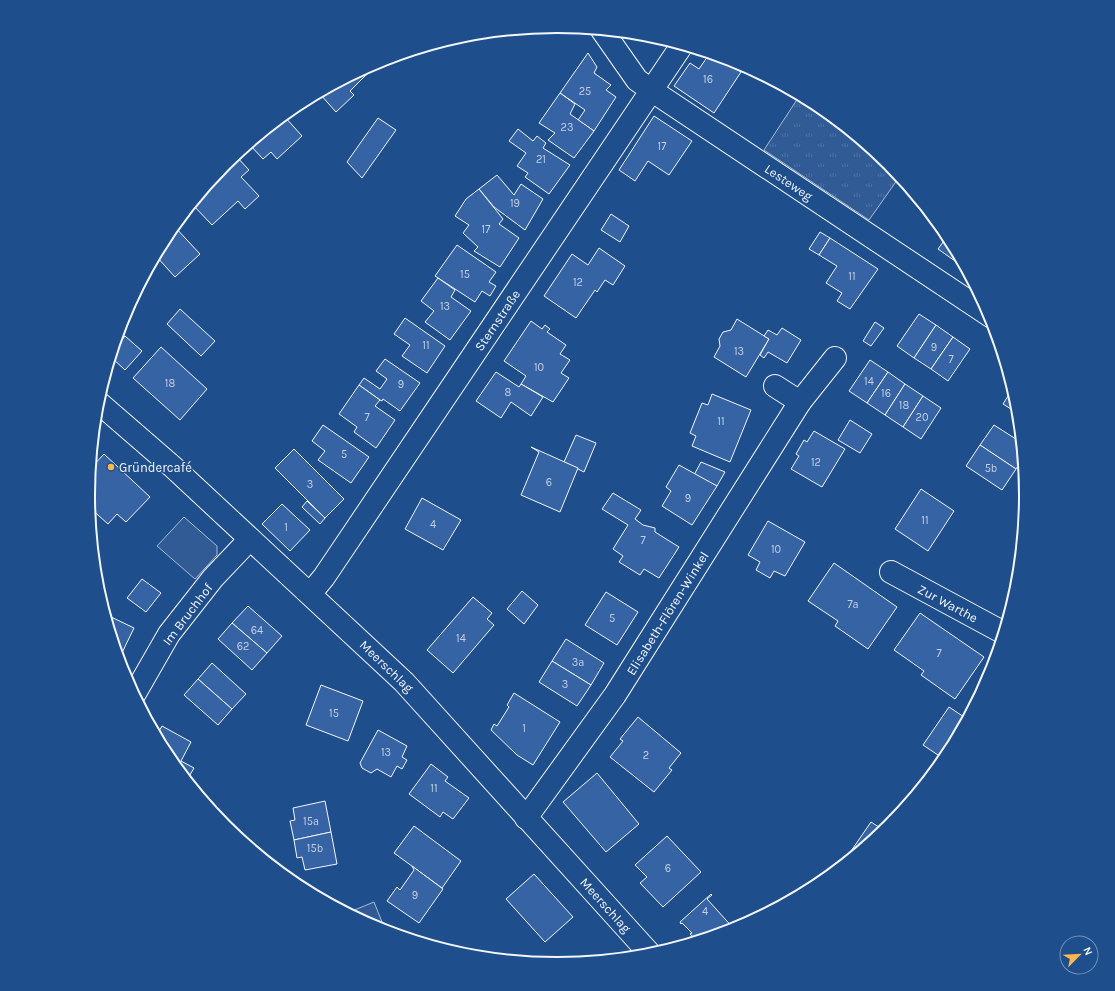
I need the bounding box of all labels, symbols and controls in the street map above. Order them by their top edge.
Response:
house number: 16 [703,73,713,86]
house number: 25 [579,85,591,98]
house number: 23 [561,121,573,134]
house number: 17 [658,140,666,153]
house number: 21 [536,153,546,166]
street label: Lesteweg [762,161,816,204]
house number: 19 [510,197,520,210]
house number: 17 [482,223,490,236]
house number: 15 [460,268,470,281]
house number: 11 [848,270,856,283]
house number: 12 [573,276,583,289]
street label: Sternstraße [472,287,523,354]
house number: 13 [440,300,450,313]
house number: 11 [422,339,430,352]
house number: 9 [931,341,937,354]
house number: 13 [734,345,744,358]
house number: 7 [948,353,954,366]
house number: 10 [534,361,544,374]
house number: 14 [864,375,874,388]
house number: 18 [165,377,175,390]
house number: 9 [398,378,404,391]
house number: 8 [505,386,512,399]
house number: 16 [881,387,891,400]
house number: 18 [899,399,909,412]
house number: 7 [364,411,370,424]
house number: 20 [916,411,928,424]
house number: 11 [717,415,725,428]
house number: 5 [341,448,347,461]
house number: 12 [811,456,821,469]
place label: Gründercafé [119,460,192,475]
marker: Gründercafé [106,462,116,472]
house number: 5b [985,462,997,475]
house number: 6 [546,476,552,489]
house number: 3 [307,478,313,491]
house number: 9 [685,492,691,505]
house number: 11 [921,514,929,527]
house number: 4 [430,518,436,531]
house number: 1 [284,521,288,534]
house number: 7 [640,534,646,547]
house number: 10 [771,543,781,556]
street label: Elisabeth-Flören-Winkel [623,549,712,678]
street label: Im Bruchhof [159,580,216,648]
street label: Zur Warthe [915,581,981,626]
house number: 7a [847,598,859,611]
house number: 5 [609,612,615,625]
house number: 64 [251,624,263,637]
house number: 14 [456,632,466,645]
street label: Meerschlag [357,637,417,696]
house number: 62 [237,640,249,653]
house number: 7 [936,647,942,660]
house number: 3a [572,656,584,669]
house number: 3 [562,678,568,691]
house number: 15 [329,707,339,720]
house number: 1 [522,722,526,735]
house number: 13 [381,746,391,759]
house number: 2 [643,749,649,762]
house number: 11 [430,782,438,795]
house number: 15a [303,815,319,828]
house number: 15b [307,842,323,855]
house number: 6 [665,862,671,875]
street label: Meerschlag [577,875,635,936]
house number: 9 [412,889,418,902]
house number: 4 [702,905,708,918]
north arrow [1059,935,1099,975]
text: N [1080,945,1095,957]

